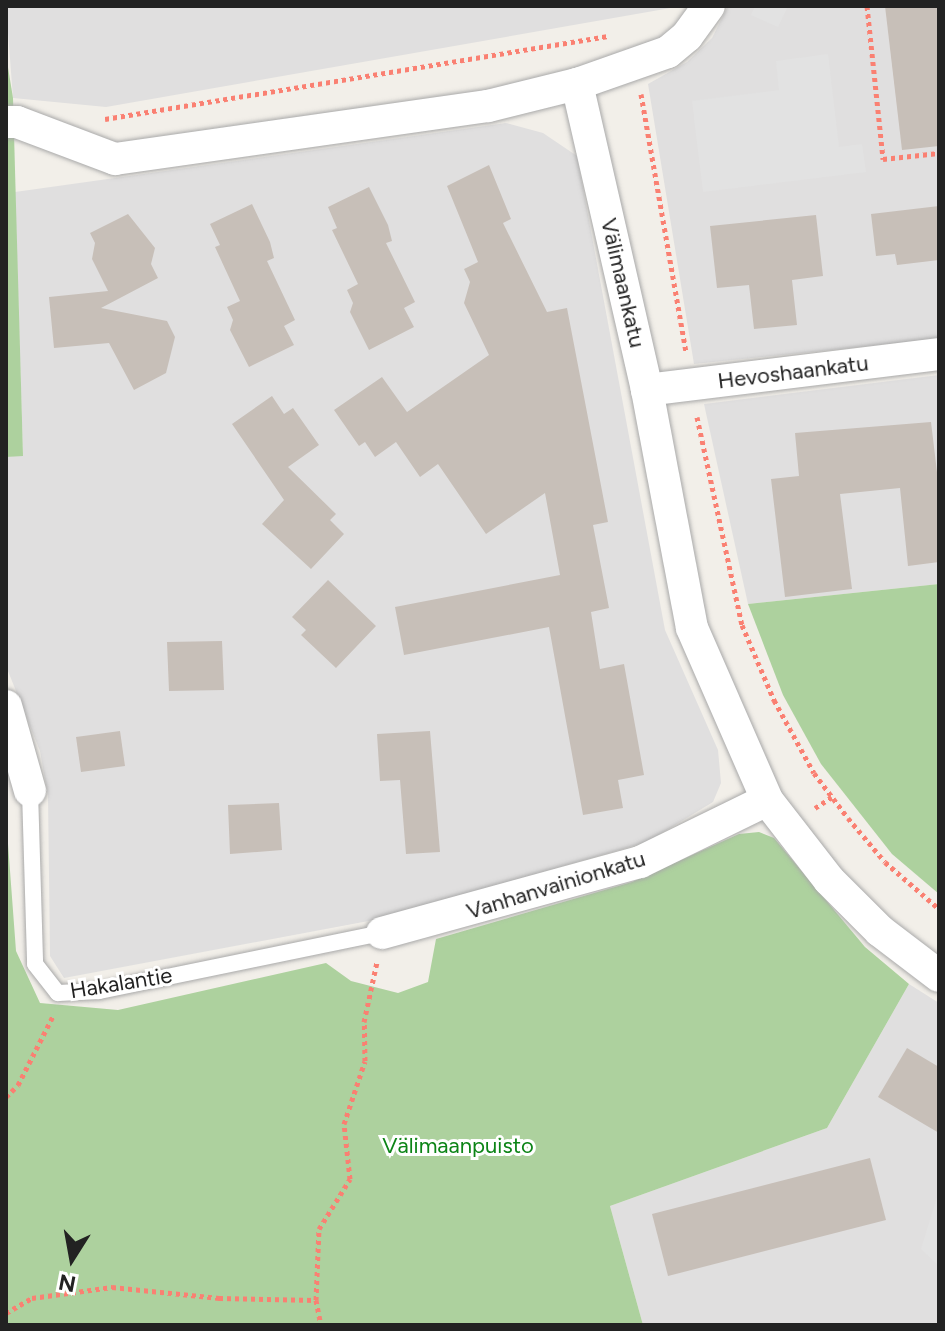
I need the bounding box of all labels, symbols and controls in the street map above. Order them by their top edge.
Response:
street label: Välimaankatu [595,216,651,350]
street label: Hevoshaankatu [716,350,870,394]
street label: Vanhanvainionkatu [463,845,649,925]
street label: Hakalantie [68,962,174,1004]
park label: Välimaanpuisto [382,1133,534,1159]
north arrow [32,1219,112,1299]
text: N [56,1268,78,1298]

